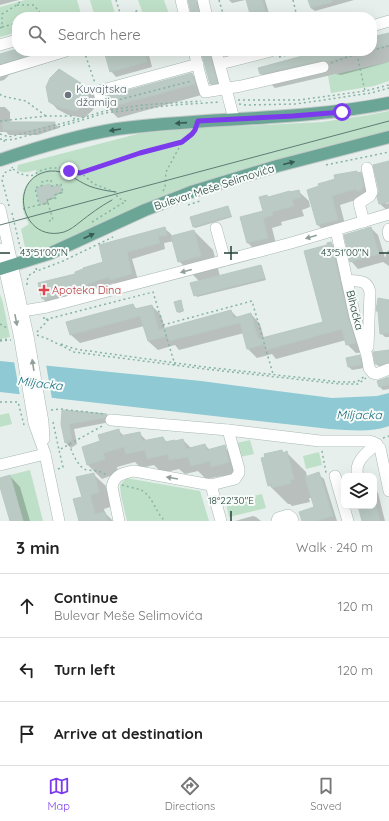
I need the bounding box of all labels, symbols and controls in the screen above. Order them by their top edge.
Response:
search box [12,12,377,56]
icon: search [26,23,48,45]
text: Search here [58,25,141,44]
place label: Kuvajtska džamija [76,82,127,109]
marker: Kuvajtska džamija [63,90,73,100]
route start [333,103,351,121]
one-way arrow [175,119,187,126]
one-way arrow [109,127,121,133]
one-way arrow [283,159,295,165]
street label: Bulevar Meše Selimovića [152,161,276,213]
route end [60,162,78,180]
one-way arrow [83,233,94,239]
one-way arrow [305,234,317,240]
text: 43°51'00"N [20,246,68,259]
text: 43°51'00"N [321,246,369,259]
one-way arrow [180,268,192,274]
place label: Apoteka Dina [52,283,121,297]
marker: Apoteka Dina [39,285,49,295]
street label: Bihaćka [343,289,367,331]
one-way arrow [13,314,19,326]
one-way arrow [30,359,36,371]
water label: Miljacka [17,373,64,393]
water label: Miljacka [336,407,382,422]
map controls [341,473,377,509]
button: layers [341,473,377,509]
one-way arrow [166,475,179,481]
text: 18°22'30"E [208,494,254,507]
text: 3 min [16,537,60,558]
text: Walk · 240 m [296,539,373,555]
text: Continue [54,588,118,607]
icon: ahead [16,595,38,617]
text: 120 m [338,598,373,614]
text: Bulevar Meše Selimovića [54,607,203,623]
icon: left [16,659,38,681]
text: Turn left [54,660,116,679]
text: 120 m [338,662,373,678]
icon: arrive [16,723,38,745]
text: Arrive at destination [54,724,203,743]
tab: Map [47,775,70,813]
tab: Directions [165,775,215,813]
tab: Saved [310,775,342,813]

